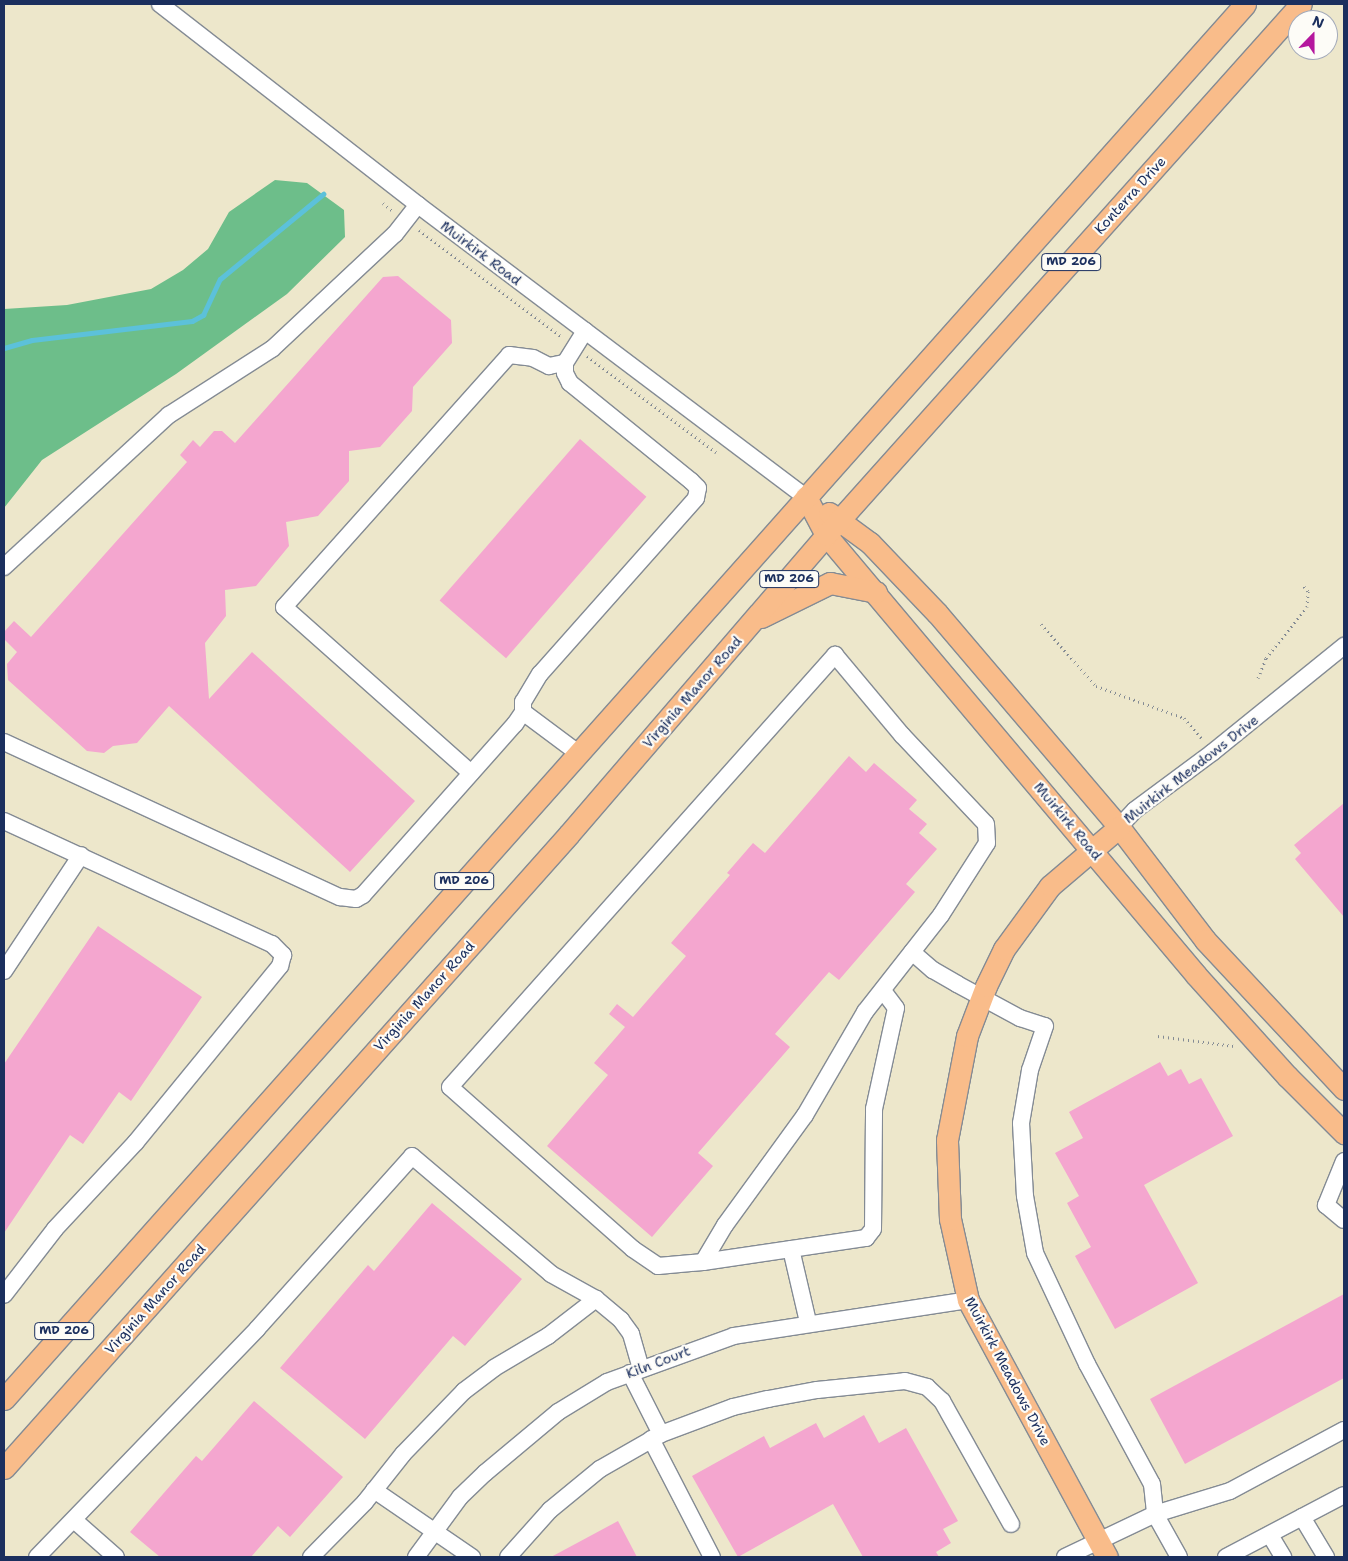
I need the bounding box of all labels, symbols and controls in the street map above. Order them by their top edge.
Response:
north arrow [1288,10,1338,60]
text: N [1310,12,1327,32]
street label: Konterra Drive [1091,153,1169,237]
street label: Muirkirk Road [437,217,525,289]
road number: MD 206 [1041,252,1101,272]
road number: MD 206 [759,570,819,588]
street label: Virginia Manor Road [639,633,745,751]
street label: Muirkirk Meadows Drive [1120,711,1262,827]
street label: Muirkirk Road [1031,779,1105,863]
road number: MD 206 [434,871,494,890]
street label: Virginia Manor Road [370,937,478,1055]
street label: Virginia Manor Road [101,1240,209,1358]
street label: Muirkirk Meadows Drive [962,1294,1054,1448]
road number: MD 206 [34,1322,94,1340]
street label: Kiln Court [624,1342,692,1382]

